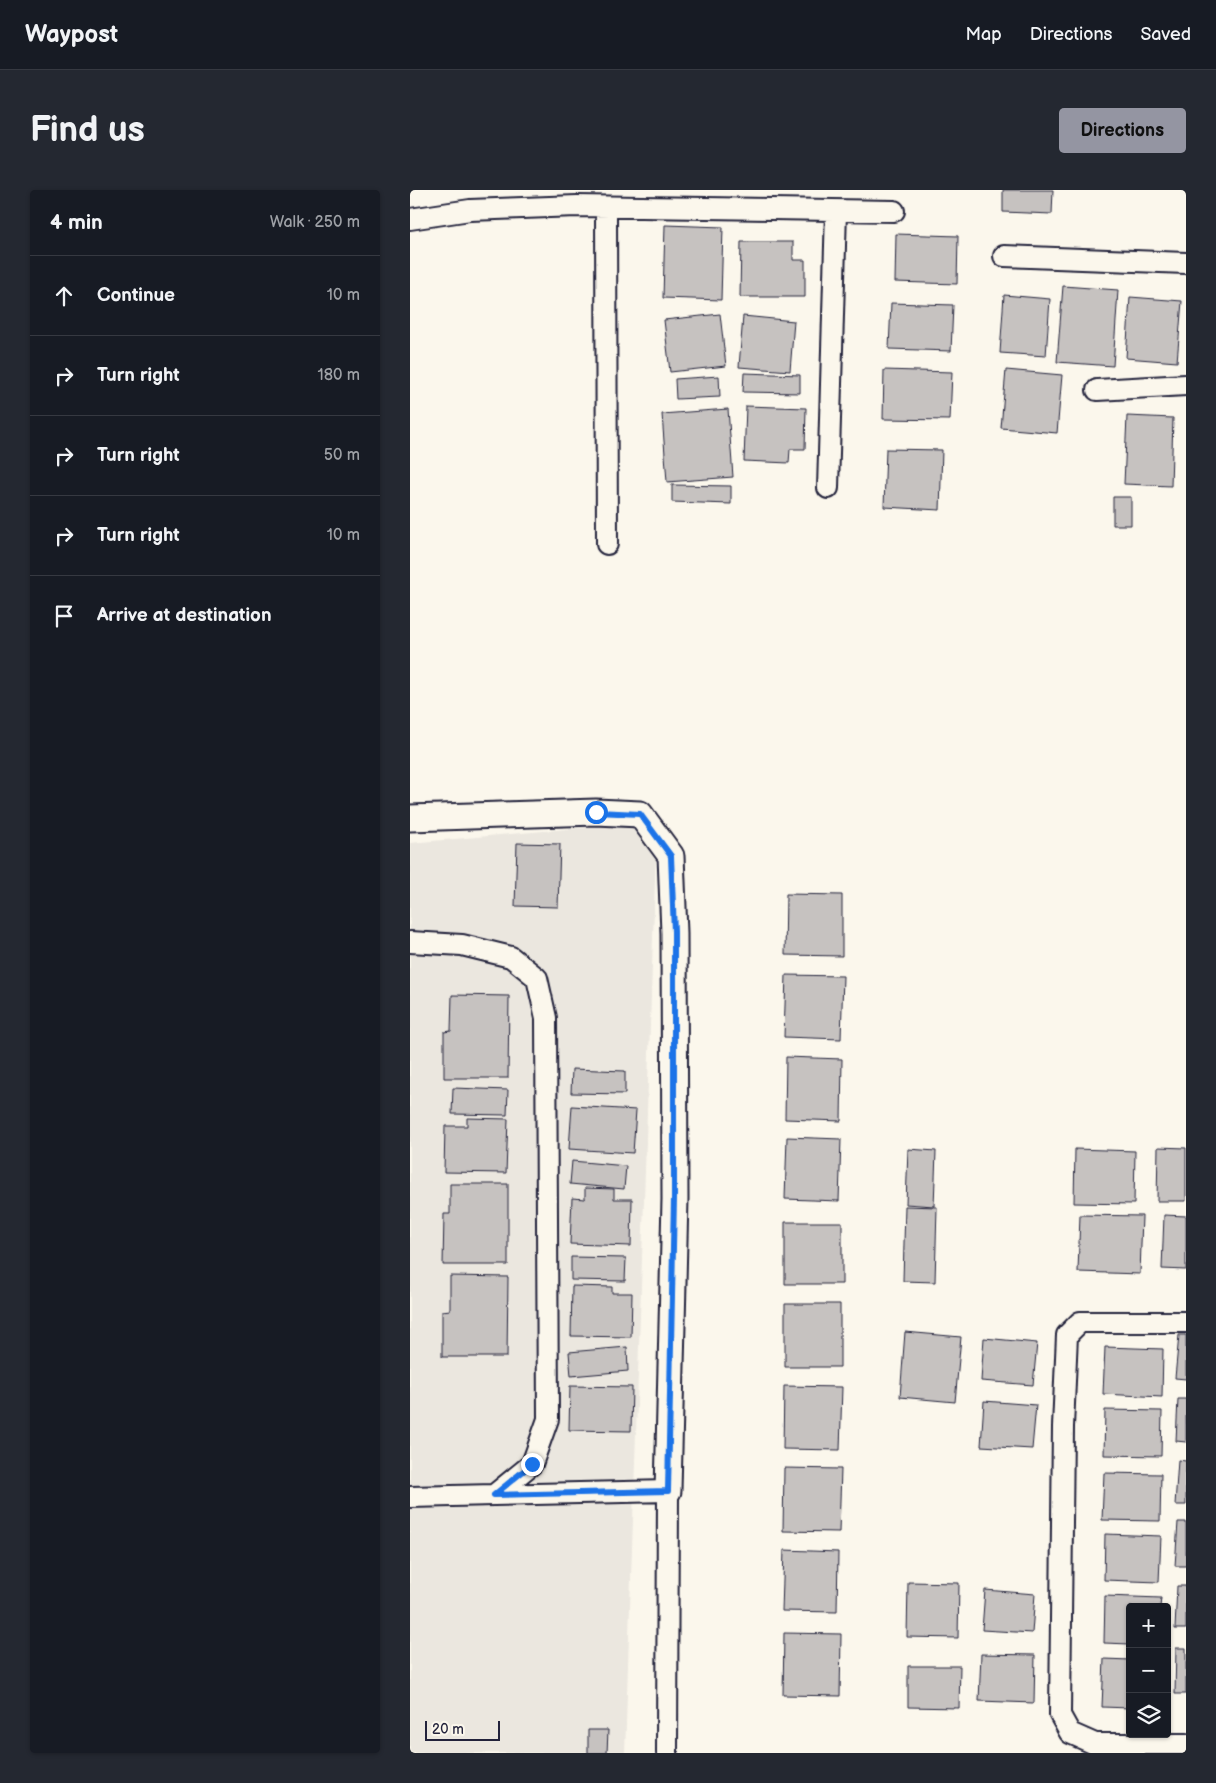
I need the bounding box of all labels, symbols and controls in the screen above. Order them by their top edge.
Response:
text: Waypost [25,20,118,49]
text: Map [966,24,1002,45]
text: Directions [1030,24,1112,45]
text: Saved [1140,24,1191,45]
button: Directions [1059,108,1186,153]
text: Find us [30,109,145,152]
text: 4 min [50,210,103,235]
text: Walk · 250 m [270,213,360,232]
icon: ahead [50,282,78,310]
text: Continue [97,284,175,307]
text: 10 m [327,286,360,305]
icon: right [50,362,78,390]
text: Turn right [97,364,180,387]
text: 180 m [318,366,360,385]
icon: right [50,442,78,470]
text: Turn right [97,444,180,467]
text: 50 m [324,446,360,465]
icon: right [50,522,78,550]
text: Turn right [97,524,180,547]
text: 10 m [327,526,360,545]
icon: arrive [50,602,78,630]
text: Arrive at destination [97,604,272,627]
route start [585,801,608,824]
route end [521,1453,544,1476]
map controls [1126,1603,1171,1738]
button: + [1126,1603,1171,1648]
button: − [1126,1648,1171,1693]
button: layers [1126,1693,1171,1738]
scale bar [425,1718,500,1741]
text: 20 m [432,1721,464,1738]

